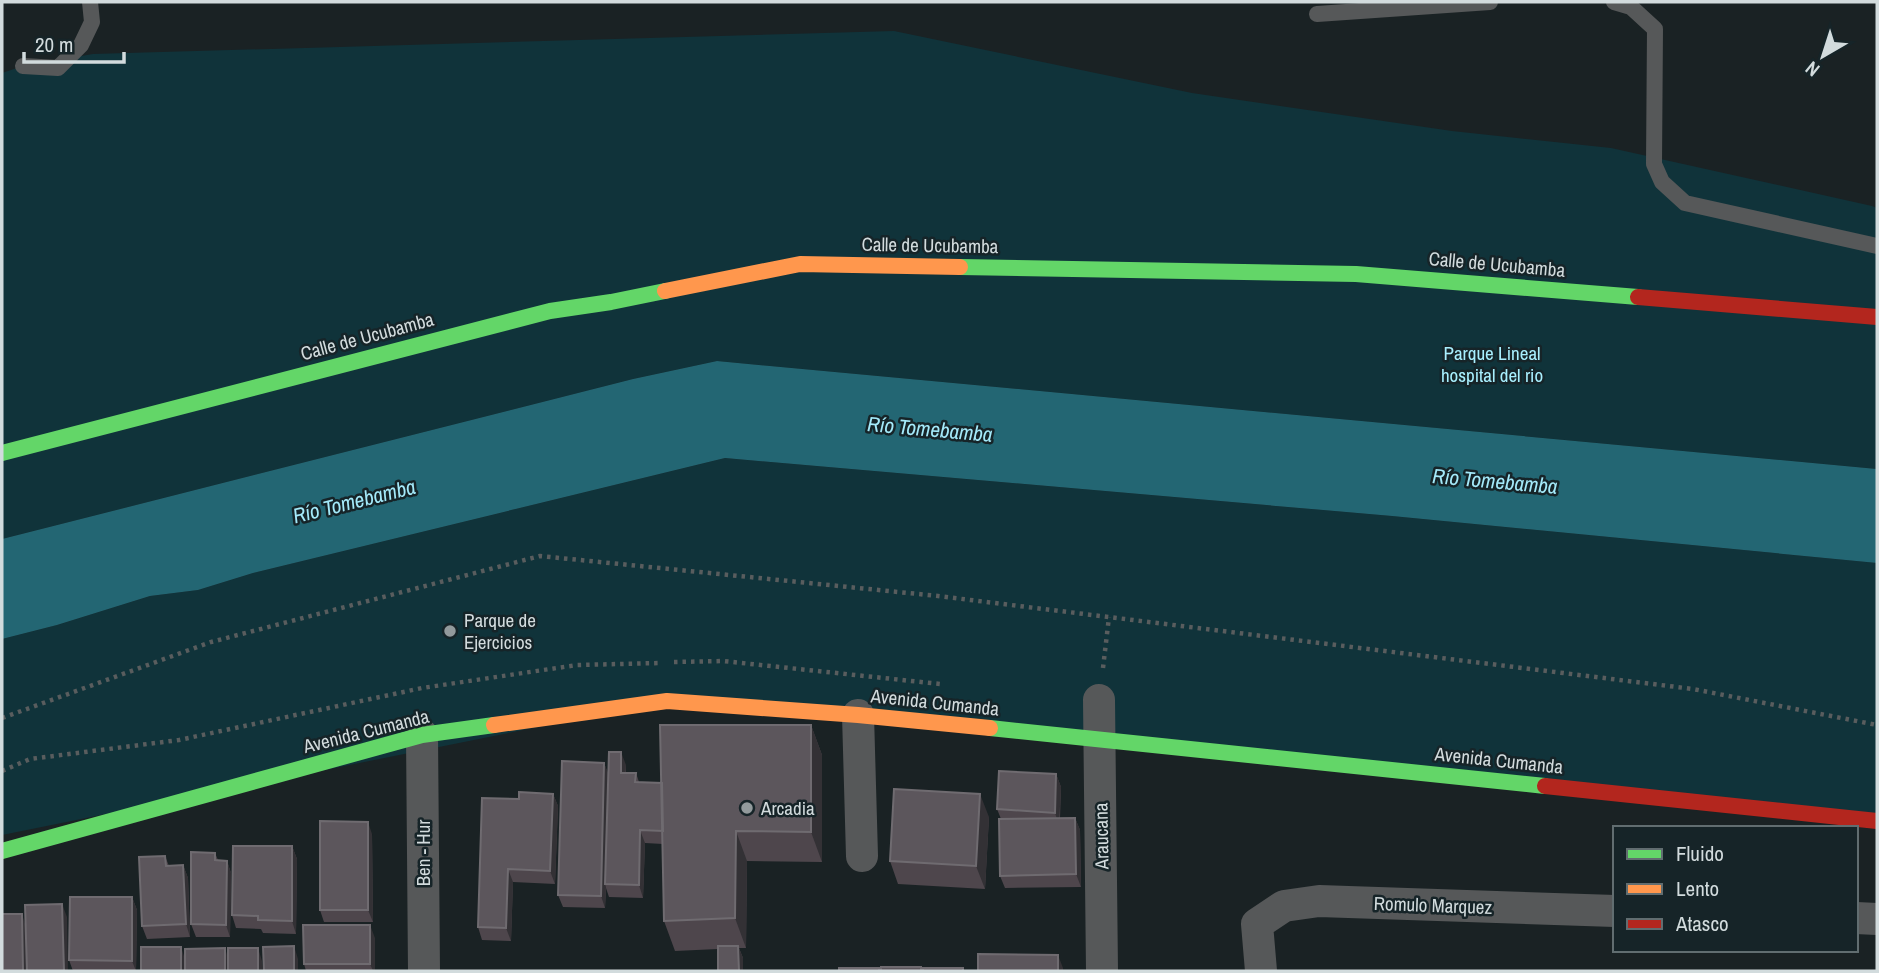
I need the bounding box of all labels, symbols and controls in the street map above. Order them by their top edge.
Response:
scale bar [24,21,124,65]
north arrow [1788,21,1858,91]
text: 20 m [35,30,73,59]
text: N [1800,56,1825,83]
street label: Calle de Ucubamba [861,231,999,259]
street label: Calle de Ucubamba [1428,245,1567,283]
street label: Calle de Ucubamba [298,306,437,366]
park label: Parque Lineal hospital del rio [1441,340,1543,388]
water label: Río Tomebamba [866,409,994,449]
water label: Río Tomebamba [1431,461,1559,501]
water label: Río Tomebamba [290,472,418,530]
place label: Parque de Ejercicios [464,607,536,655]
marker: Parque de Ejercicios [442,623,458,639]
street label: Avenida Cumanda [869,682,1001,722]
street label: Avenida Cumanda [299,703,432,759]
street label: Avenida Cumanda [1433,740,1565,780]
place label: Arcadia [760,795,815,821]
marker: Arcadia [739,800,755,816]
street label: Araucana [1087,802,1115,871]
street label: Ben - Hur [410,819,436,886]
legend [1613,826,1858,952]
text: Fluido [1676,839,1724,868]
text: Lento [1676,874,1719,903]
street label: Romulo Marquez [1373,890,1493,920]
text: Atasco [1675,909,1729,938]

